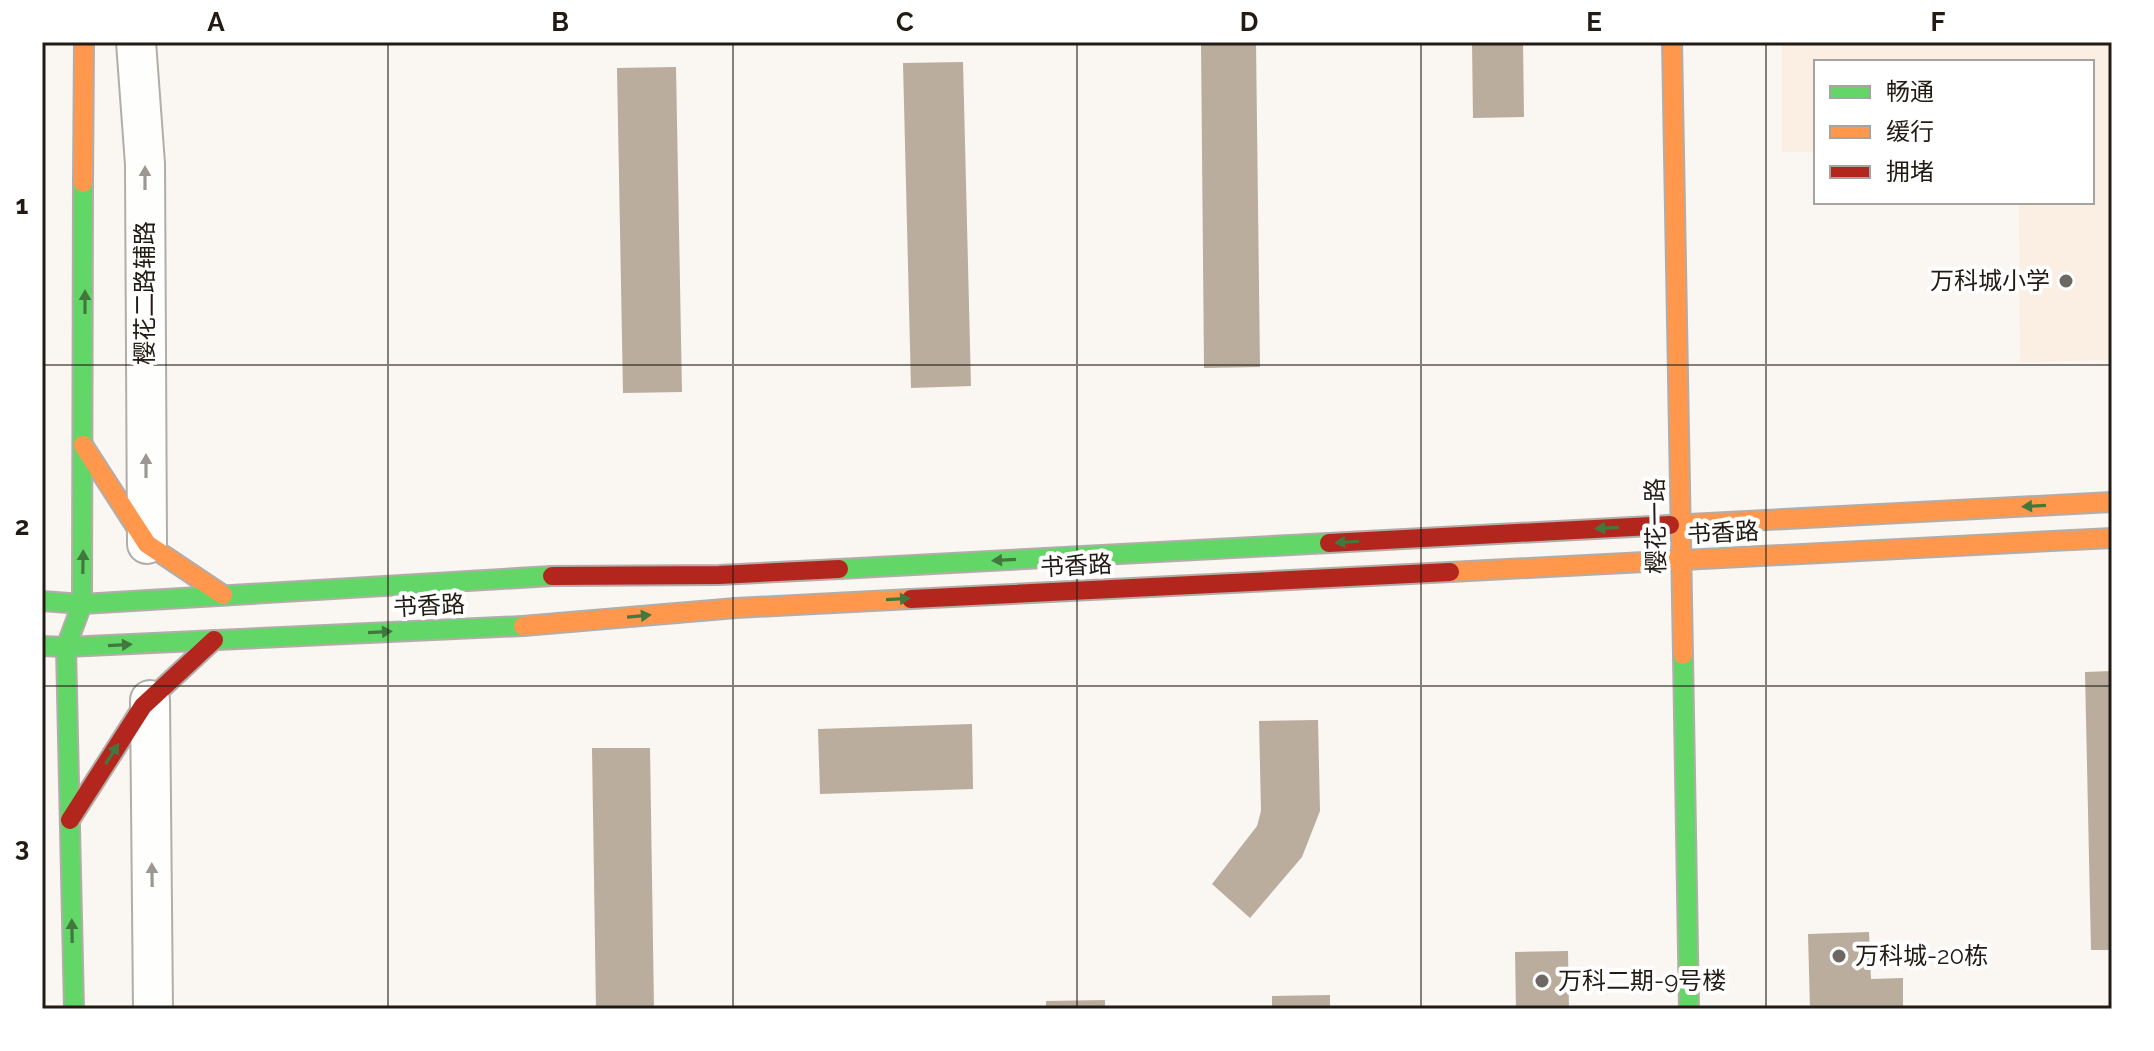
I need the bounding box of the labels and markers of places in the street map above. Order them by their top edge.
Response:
place label: 万科城小学 [1930,266,2050,295]
marker: 万科城小学 [2057,272,2075,290]
place label: 万科城-20栋 [1855,941,1988,970]
marker: 万科城-20栋 [1830,947,1848,965]
place label: 万科二期-9号楼 [1558,966,1726,995]
marker: 万科二期-9号楼 [1533,972,1551,990]

